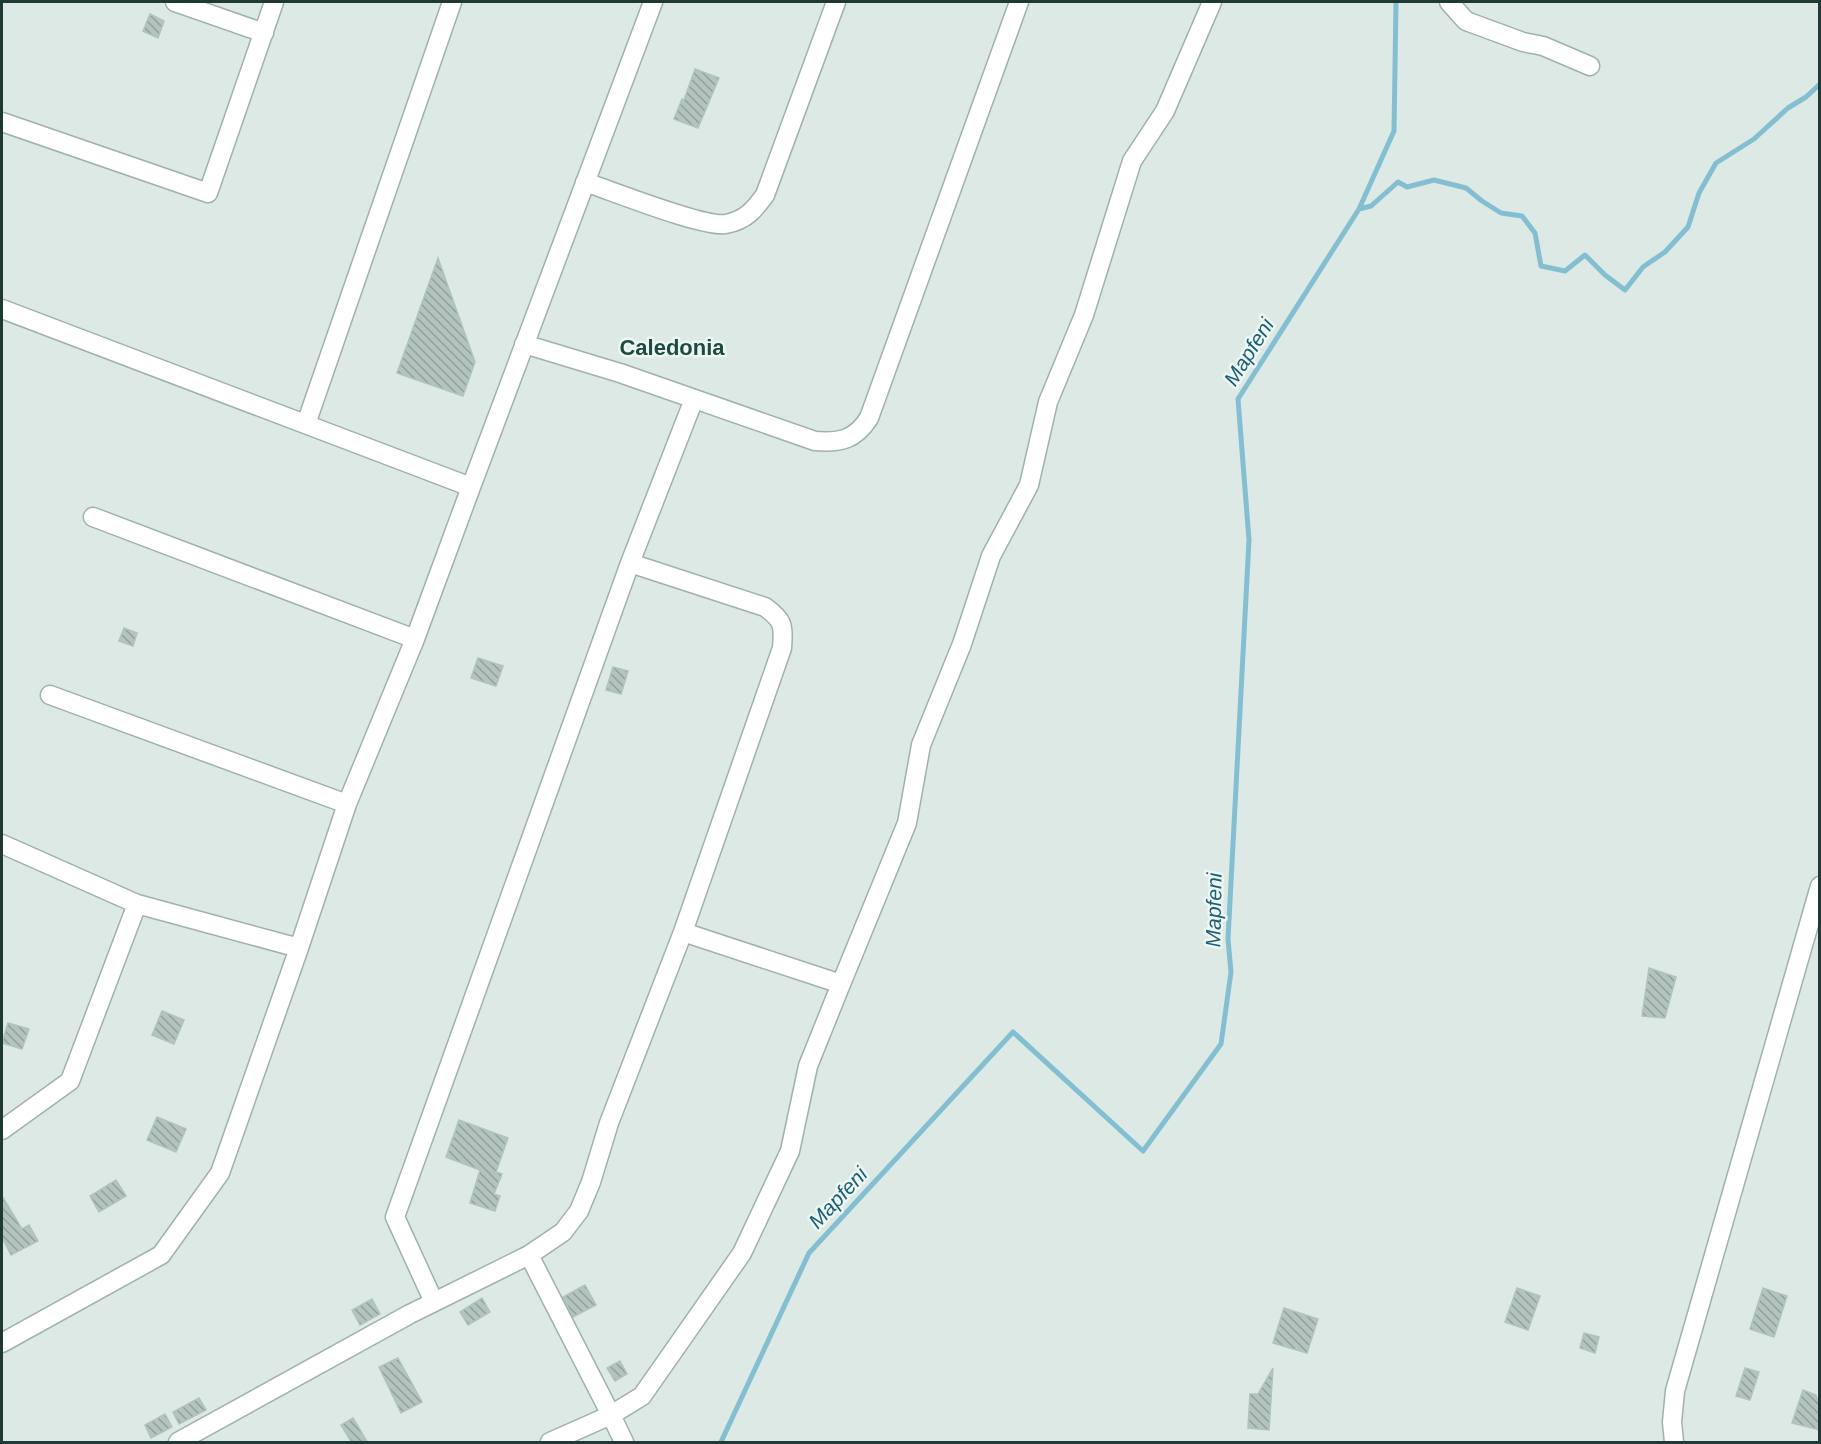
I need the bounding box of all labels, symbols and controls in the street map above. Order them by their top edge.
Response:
water label: Mapfeni [1219,313,1279,390]
district label: Caledonia [619,335,725,360]
water label: Mapfeni [1201,871,1226,948]
water label: Mapfeni [804,1162,872,1233]

